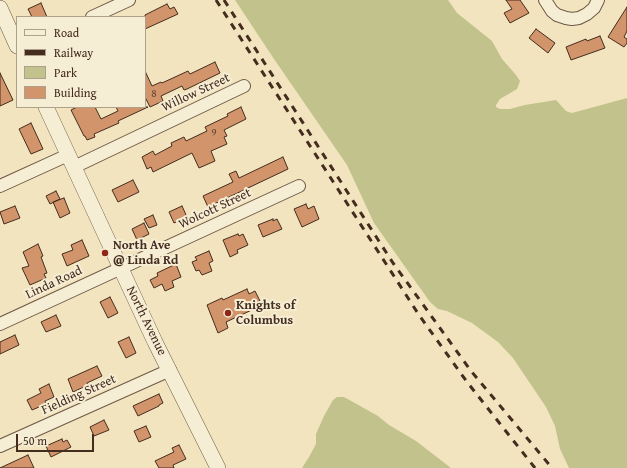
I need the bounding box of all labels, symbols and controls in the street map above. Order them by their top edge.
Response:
legend [16,16,146,108]
text: Road [54,24,79,41]
text: Railway [54,44,93,61]
text: Park [54,64,77,81]
street label: Willow Street [159,70,233,116]
text: Building [54,84,97,101]
house number: 8 [151,87,157,101]
house number: 9 [211,126,217,140]
street label: Wolcott Street [176,185,254,233]
place label: North Ave @ Linda Rd [113,238,179,269]
marker: North Ave @ Linda Rd [100,248,110,258]
street label: Linda Road [23,263,85,303]
street label: North Avenue [123,284,169,358]
place label: Knights of Columbus [236,298,295,329]
marker: Knights of Columbus [223,308,233,318]
street label: Fielding Street [39,372,119,418]
scale bar [18,426,96,452]
text: 50 m [23,432,47,449]

